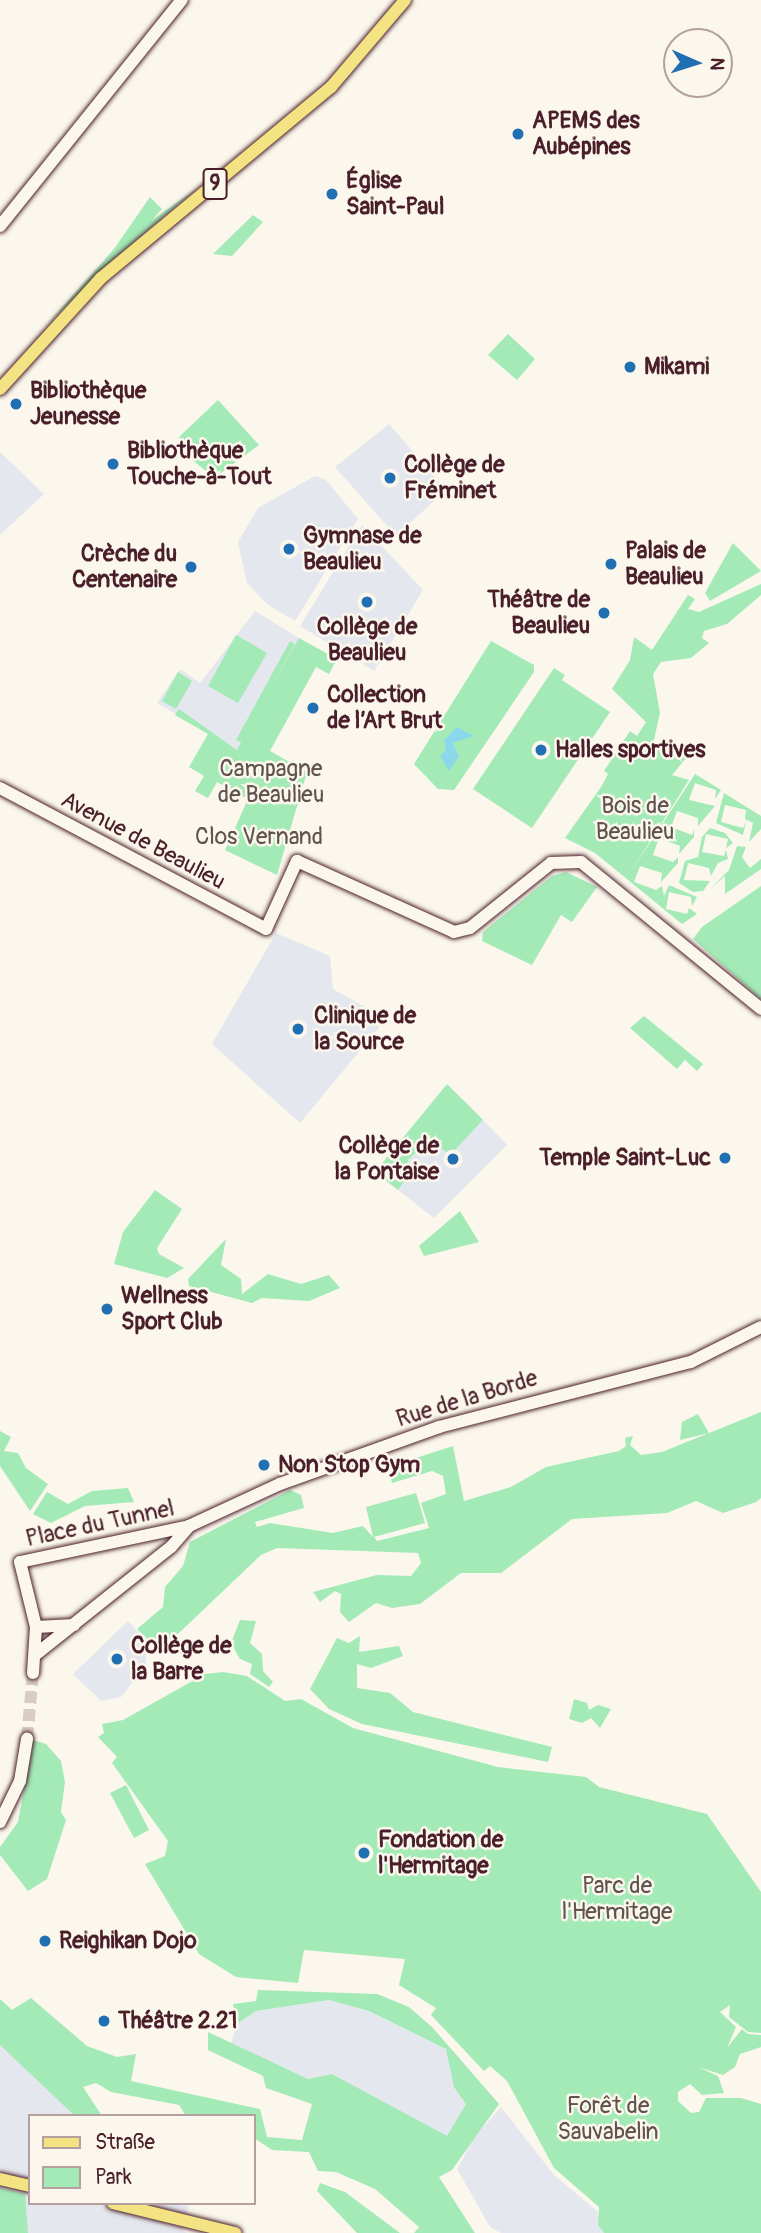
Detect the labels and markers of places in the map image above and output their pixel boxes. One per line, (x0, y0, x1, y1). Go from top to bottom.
place label: APEMS des Aubépines (532, 107, 640, 161)
marker: APEMS des Aubépines (510, 126, 526, 142)
place label: Église Saint-Paul (346, 167, 444, 221)
marker: Église Saint-Paul (324, 186, 340, 202)
place label: Mikami (644, 353, 709, 381)
marker: Mikami (622, 359, 638, 375)
place label: Bibliothèque Jeunesse (30, 377, 146, 431)
marker: Bibliothèque Jeunesse (8, 396, 24, 412)
place label: Bibliothèque Touche-à-Tout (127, 437, 271, 491)
place label: Collège de Fréminet (404, 451, 504, 505)
marker: Bibliothèque Touche-à-Tout (105, 456, 121, 472)
marker: Collège de Fréminet (382, 470, 398, 486)
place label: Gymnase de Beaulieu (303, 522, 422, 576)
place label: Palais de Beaulieu (625, 537, 706, 591)
place label: Crèche du Centenaire (72, 540, 177, 594)
marker: Gymnase de Beaulieu (281, 541, 297, 557)
marker: Palais de Beaulieu (603, 556, 619, 572)
marker: Crèche du Centenaire (183, 559, 199, 575)
place label: Théâtre de Beaulieu (487, 586, 590, 640)
marker: Collège de Beaulieu (359, 594, 375, 610)
marker: Théâtre de Beaulieu (596, 605, 612, 621)
place label: Collège de Beaulieu (317, 613, 417, 667)
place label: Collection de l’Art Brut (327, 681, 442, 735)
marker: Collection de l’Art Brut (305, 700, 321, 716)
place label: Halles sportives (555, 736, 706, 764)
marker: Halles sportives (533, 742, 549, 758)
place label: Clinique de la Source (314, 1002, 416, 1056)
marker: Clinique de la Source (288, 1019, 308, 1039)
place label: Collège de la Pontaise (335, 1132, 439, 1186)
place label: Temple Saint-Luc (539, 1144, 711, 1172)
marker: Temple Saint-Luc (717, 1150, 733, 1166)
marker: Collège de la Pontaise (445, 1151, 461, 1167)
place label: Wellness Sport Club (121, 1282, 223, 1336)
marker: Wellness Sport Club (99, 1301, 115, 1317)
place label: Non Stop Gym (278, 1451, 420, 1479)
marker: Non Stop Gym (256, 1457, 272, 1473)
place label: Collège de la Barre (131, 1632, 231, 1686)
marker: Collège de la Barre (109, 1651, 125, 1667)
place label: Fondation de l'Hermitage (378, 1826, 503, 1880)
marker: Fondation de l'Hermitage (356, 1845, 372, 1861)
place label: Reighikan Dojo (59, 1927, 197, 1955)
marker: Reighikan Dojo (37, 1933, 53, 1949)
place label: Théâtre 2.21 (118, 2007, 238, 2035)
marker: Théâtre 2.21 (96, 2013, 112, 2029)

